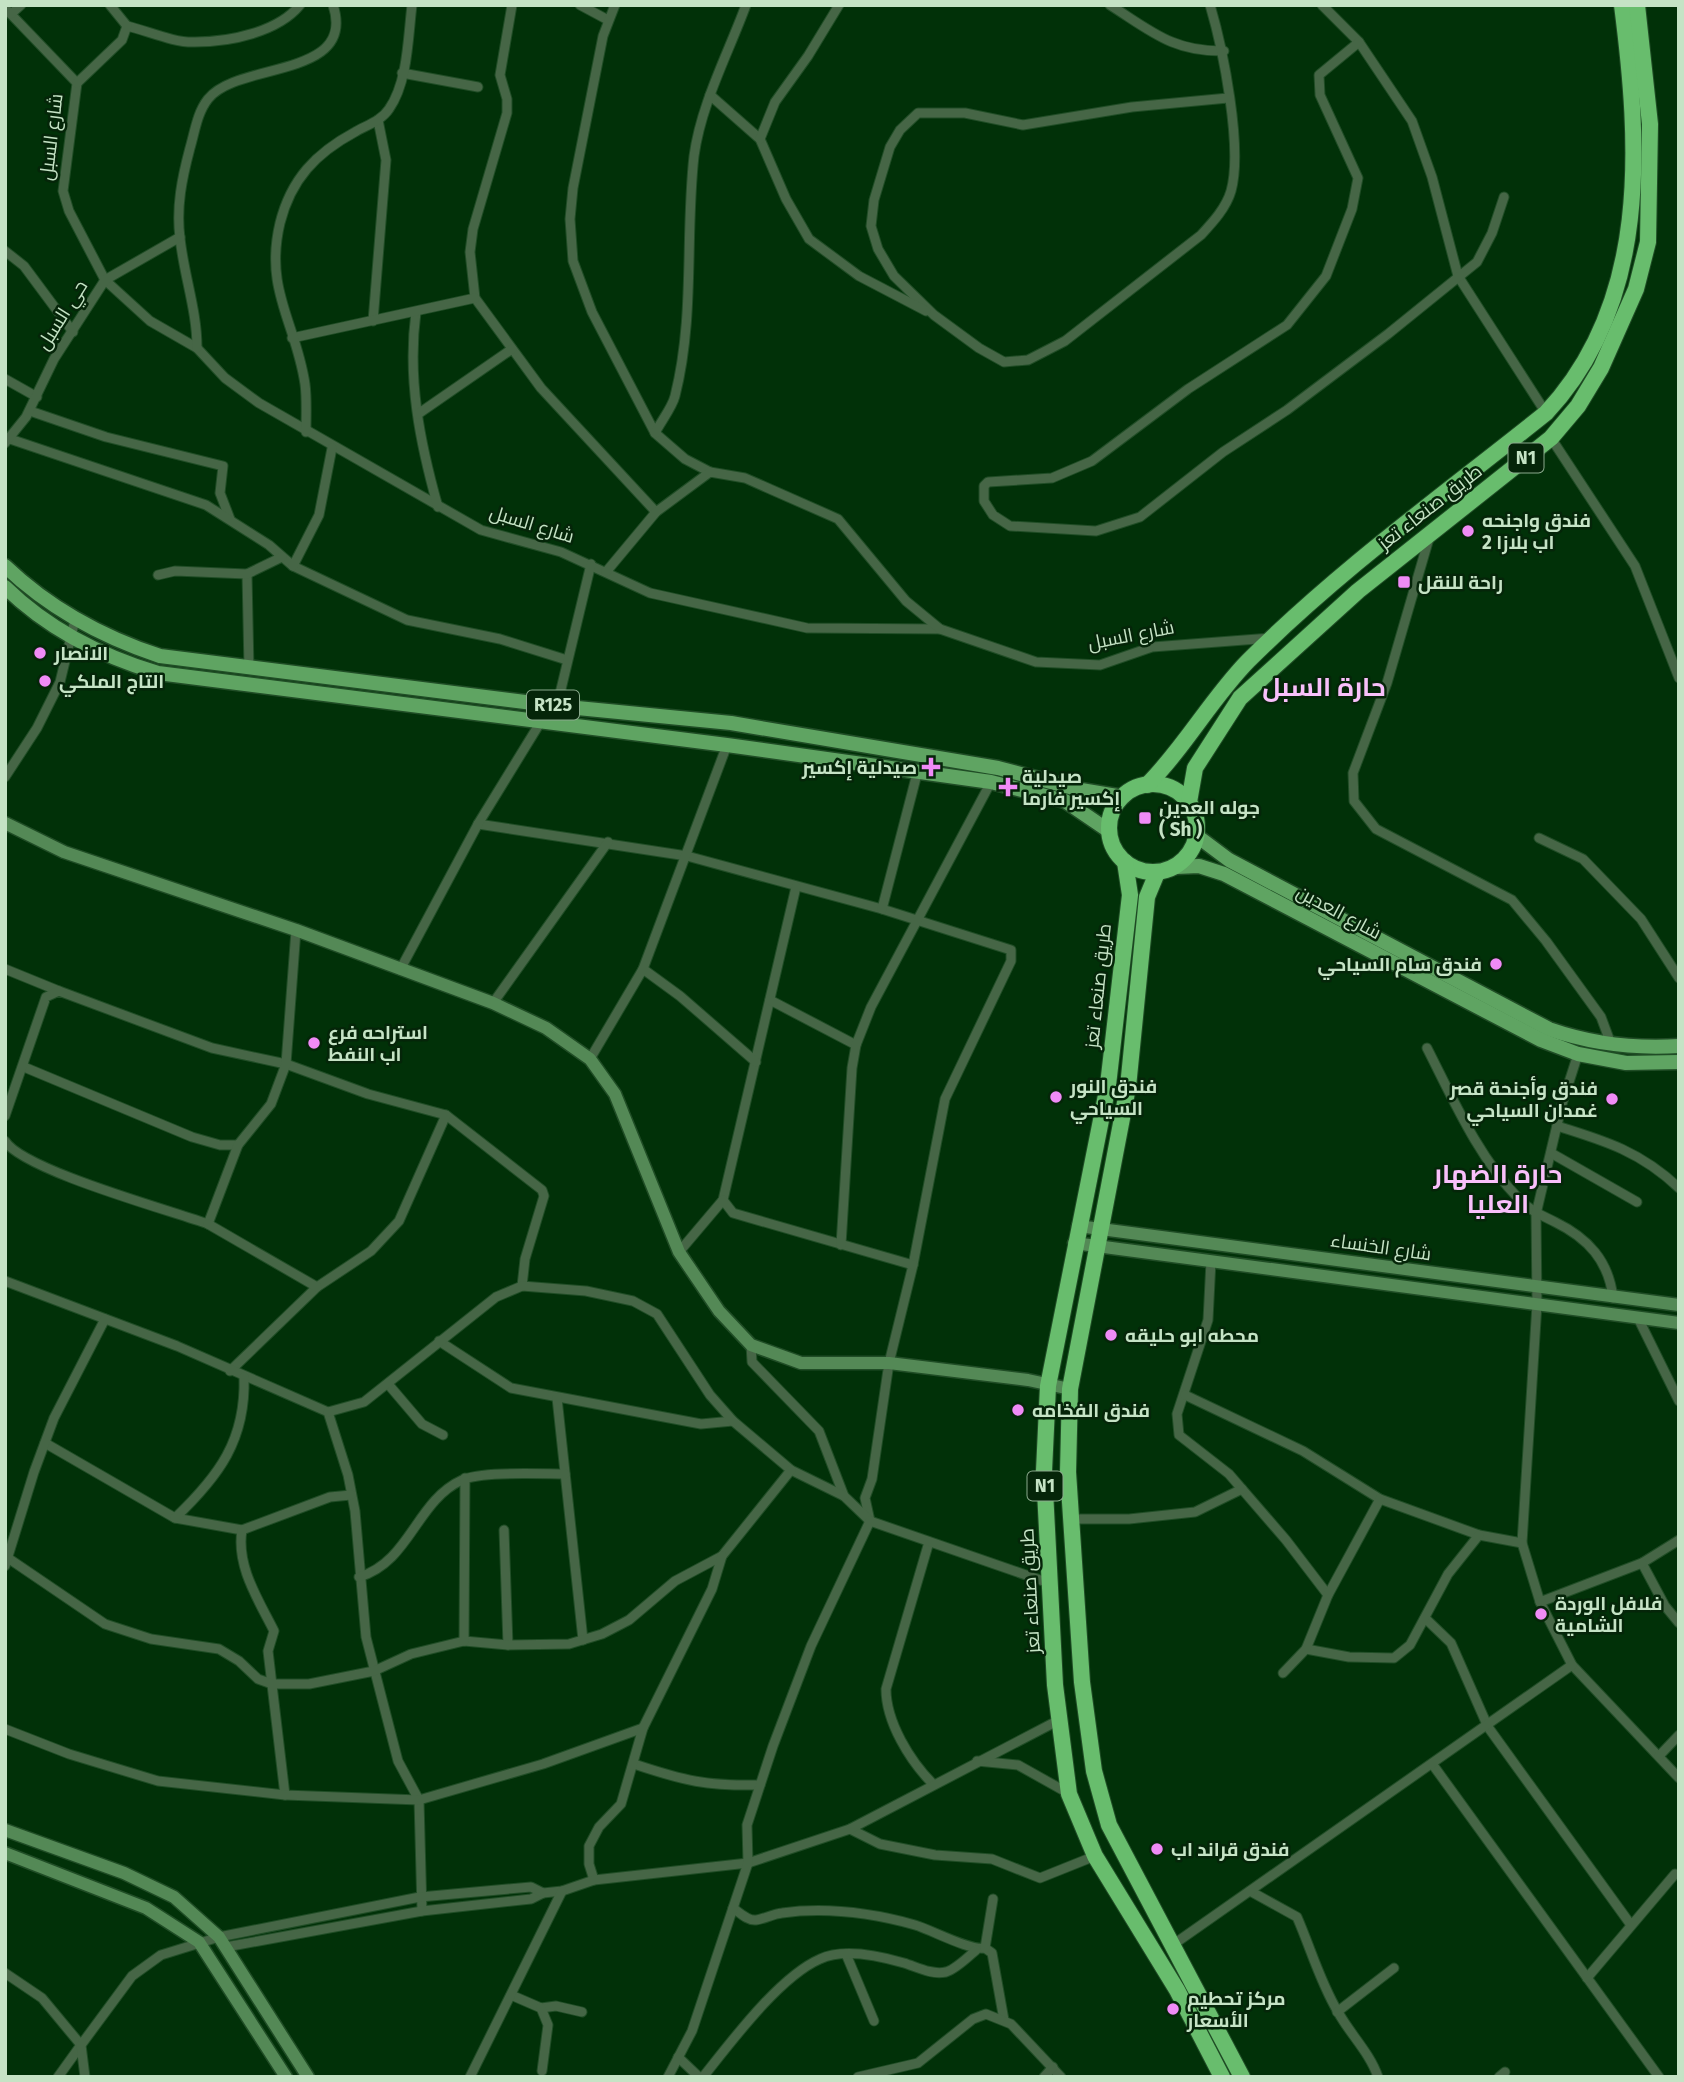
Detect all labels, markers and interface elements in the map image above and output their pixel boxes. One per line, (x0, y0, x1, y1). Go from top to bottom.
street label: شارع السبل (34, 92, 70, 182)
street label: حي السبل (32, 276, 95, 356)
road number: N1 (1508, 444, 1544, 472)
street label: طريق صنعاء تعز (1373, 459, 1487, 556)
street label: شارع السبل (486, 500, 577, 550)
place label: فندق واجنحه اب بلازا 2 (1482, 509, 1591, 555)
marker: فندق واجنحه اب بلازا 2 (1460, 523, 1476, 539)
place label: راحة للنقل (1418, 571, 1503, 594)
marker: راحة للنقل (1396, 574, 1412, 590)
street label: شارع السبل (1086, 615, 1176, 657)
place label: الانصار (53, 642, 108, 665)
marker: الانصار (32, 645, 48, 661)
place label: التاج الملكي (59, 670, 164, 697)
district label: حارة السبل (1262, 672, 1386, 703)
marker: التاج الملكي (37, 673, 53, 689)
road number: R125 (527, 690, 579, 720)
place label: صيدلية إكسير (801, 756, 917, 781)
marker: صيدلية إكسير (923, 759, 939, 775)
place label: صيدلية إكسير فارما (1022, 765, 1120, 812)
marker: صيدلية إكسير فارما (1000, 779, 1016, 795)
place label: جوله العدين ( Sh ) (1159, 796, 1260, 841)
marker: جوله العدين ( Sh ) (1137, 810, 1153, 826)
street label: شارع العدين (1292, 880, 1385, 946)
street label: طريق صنعاء تعز (1080, 922, 1117, 1051)
place label: فندق سام السياحي (1317, 953, 1482, 980)
marker: فندق سام السياحي (1488, 956, 1504, 972)
place label: استراحه فرع اب النفط (328, 1021, 428, 1066)
marker: استراحه فرع اب النفط (306, 1035, 322, 1051)
place label: فندق النور السياحي (1069, 1075, 1157, 1124)
place label: فندق وأجنحة قصر غمدان السياحي (1449, 1075, 1598, 1126)
marker: فندق النور السياحي (1048, 1089, 1064, 1105)
marker: فندق وأجنحة قصر غمدان السياحي (1604, 1091, 1620, 1107)
district label: حارة الضهار العليا (1433, 1159, 1562, 1220)
street label: شارع الخنساء (1329, 1229, 1433, 1267)
place label: محطه ابو حليقه (1125, 1324, 1259, 1347)
marker: محطه ابو حليقه (1103, 1327, 1119, 1343)
place label: فندق الفخامه (1032, 1399, 1150, 1422)
marker: فندق الفخامه (1010, 1402, 1026, 1418)
road number: N1 (1028, 1471, 1062, 1500)
street label: طريق صنعاء تعز (1015, 1528, 1046, 1655)
place label: فلافل الوردة الشامية (1555, 1592, 1662, 1637)
marker: فلافل الوردة الشامية (1533, 1606, 1549, 1622)
place label: فندق قراند اب (1171, 1838, 1289, 1861)
marker: فندق قراند اب (1149, 1841, 1165, 1857)
place label: مركز تحطيم الأسعار (1186, 1987, 1286, 2032)
marker: مركز تحطيم الأسعار (1165, 2001, 1181, 2017)

